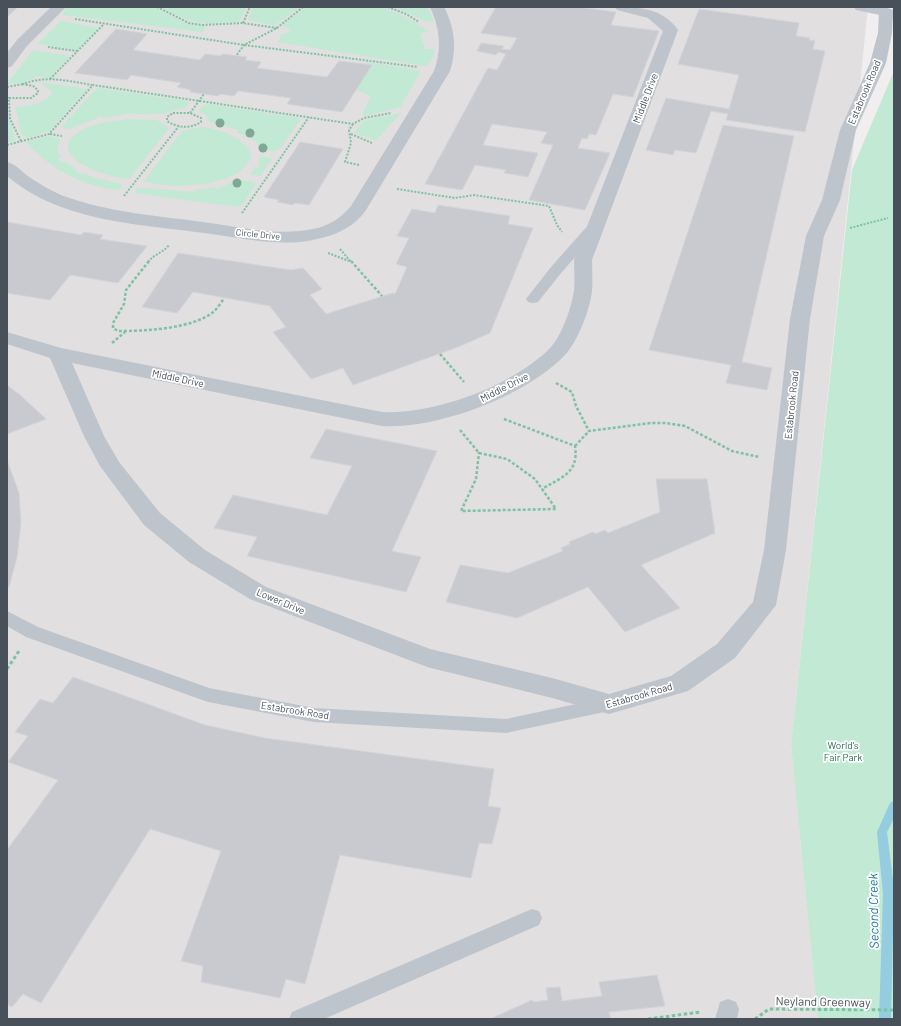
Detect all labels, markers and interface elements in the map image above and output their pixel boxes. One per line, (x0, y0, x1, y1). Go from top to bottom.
street label: Estabrook Road (845, 58, 883, 126)
street label: Middle Drive (630, 71, 660, 125)
street label: Circle Drive (235, 226, 281, 242)
street label: Middle Drive (151, 367, 205, 389)
street label: Middle Drive (478, 370, 530, 404)
street label: Estabrook Road (781, 370, 801, 440)
street label: Lower Drive (255, 585, 307, 617)
street label: Estabrook Road (604, 680, 674, 710)
street label: Estabrook Road (260, 699, 330, 721)
park label: World's Fair Park (824, 739, 862, 763)
water label: Second Creek (864, 872, 882, 949)
street label: Neyland Greenway (775, 993, 871, 1009)

